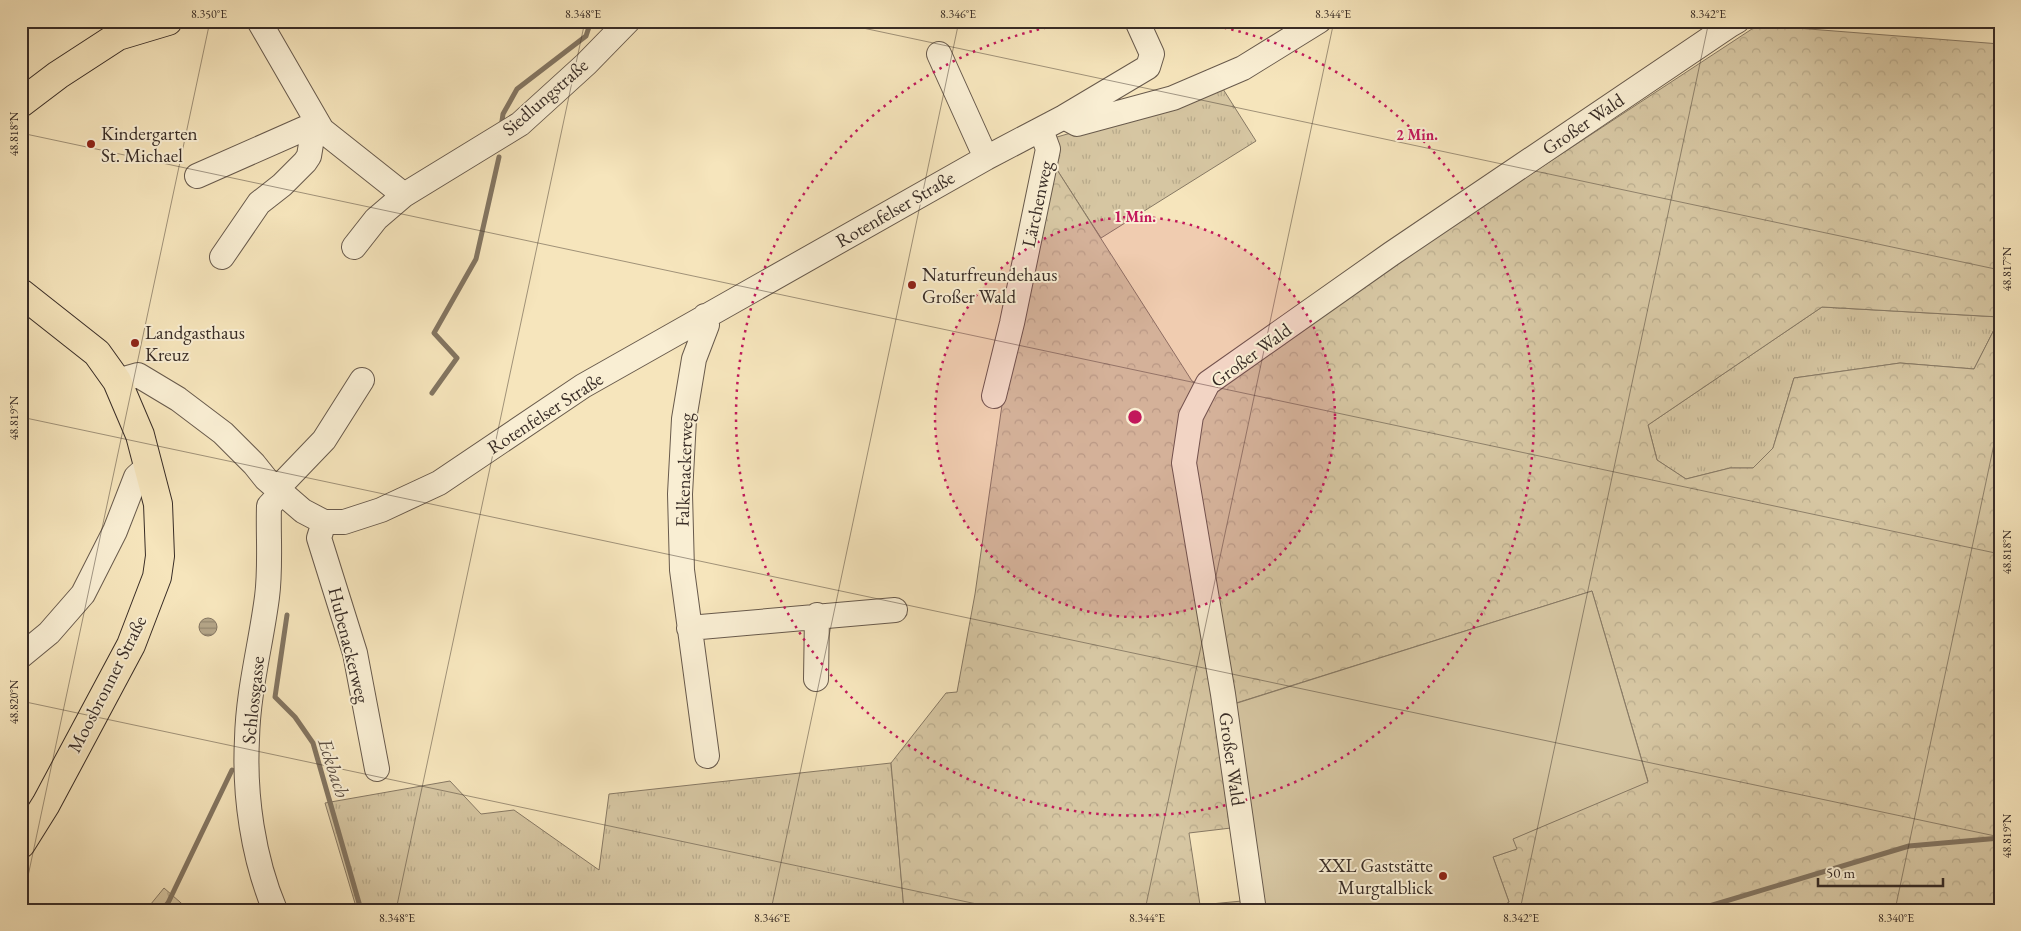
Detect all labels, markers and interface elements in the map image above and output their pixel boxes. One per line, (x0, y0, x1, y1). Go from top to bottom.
text: 8.350°E (191, 6, 227, 22)
text: 8.348°E (565, 6, 601, 22)
text: 8.346°E (940, 6, 976, 22)
text: 8.344°E (1315, 6, 1351, 22)
text: 8.342°E (1690, 6, 1726, 22)
street label: Siedlungstraße (497, 53, 593, 141)
street label: Großer Wald (1537, 87, 1629, 161)
text: 48.818°N (6, 111, 22, 156)
place label: Kindergarten St. Michael (101, 121, 198, 168)
text: 2 Min. (1396, 125, 1438, 144)
marker: Kindergarten St. Michael (85, 138, 97, 150)
street label: Lärchenweg (1016, 158, 1058, 250)
street label: Rotenfelser Straße (831, 165, 959, 253)
text: 1 Min. (1114, 207, 1156, 226)
text: 48.817°N (1999, 246, 2015, 291)
place label: Naturfreundehaus Großer Wald (922, 262, 1057, 309)
marker: Naturfreundehaus Großer Wald (906, 279, 918, 291)
street label: Großer Wald (1206, 317, 1297, 393)
place label: Landgasthaus Kreuz (145, 320, 245, 367)
marker: Landgasthaus Kreuz (129, 337, 141, 349)
street label: Rotenfelser Straße (482, 366, 608, 460)
text: 48.819°N (6, 395, 22, 440)
centre of rings (1126, 408, 1144, 426)
street label: Falkenackerweg (670, 412, 699, 527)
text: 48.818°N (1999, 529, 2015, 574)
street label: Hubenackerweg (322, 584, 376, 706)
street label: Moosbronner Straße (62, 611, 152, 757)
street label: Schlossgasse (236, 655, 270, 745)
text: 48.820°N (6, 679, 22, 724)
street label: Großer Wald (1213, 711, 1251, 808)
water label: Eckbach (312, 734, 356, 801)
text: 48.819°N (1999, 813, 2015, 858)
place label: XXL Gaststätte Murgtalblick (1318, 853, 1434, 900)
scale bar (1818, 856, 1944, 888)
text: 50 m (1826, 863, 1855, 882)
marker: XXL Gaststätte Murgtalblick (1437, 870, 1449, 882)
text: 8.348°E (379, 910, 415, 926)
text: 8.346°E (754, 910, 790, 926)
text: 8.344°E (1129, 910, 1165, 926)
text: 8.342°E (1503, 910, 1539, 926)
text: 8.340°E (1878, 910, 1914, 926)

